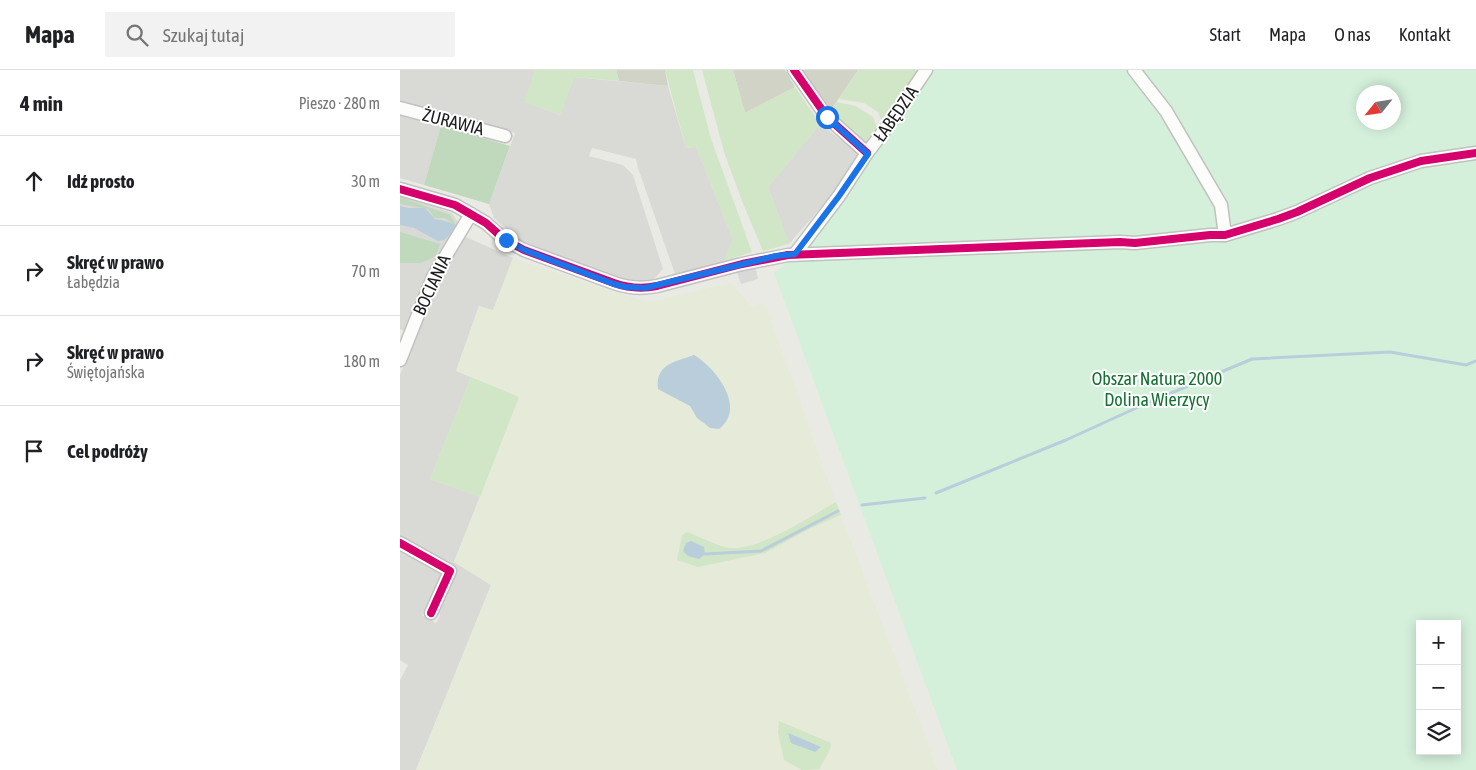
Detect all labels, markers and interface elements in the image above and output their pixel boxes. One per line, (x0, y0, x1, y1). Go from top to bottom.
search box (105, 12, 455, 57)
text: Mapa (25, 21, 75, 48)
icon: search (123, 21, 151, 49)
text: Szukaj tutaj (163, 24, 244, 46)
text: Start (1209, 24, 1241, 45)
text: Mapa (1269, 24, 1306, 45)
text: O nas (1334, 24, 1371, 45)
text: Kontakt (1399, 24, 1451, 45)
street label: ŁABĘDZIA (869, 82, 922, 146)
north arrow (1356, 85, 1401, 130)
text: 4 min (20, 91, 63, 115)
text: Pieszo · 280 m (299, 94, 380, 112)
street label: ŻURAWIA (420, 104, 486, 139)
route start (816, 106, 839, 129)
icon: ahead (20, 167, 48, 195)
text: Idź prosto (67, 170, 135, 192)
text: 30 m (351, 172, 380, 190)
route end (495, 229, 518, 252)
text: Skręć w prawo (67, 251, 164, 273)
street label: BOCIANIA (408, 251, 455, 318)
icon: right (20, 257, 48, 285)
text: 70 m (351, 262, 380, 280)
text: Łabędzia (67, 273, 120, 291)
text: Skręć w prawo (67, 341, 164, 363)
icon: right (20, 347, 48, 375)
text: 180 m (344, 352, 380, 370)
text: Świętojańska (67, 363, 145, 381)
park label: Obszar Natura 2000 Dolina Wierzycy (1092, 368, 1222, 410)
icon: arrive (20, 437, 48, 465)
text: Cel podróży (67, 440, 148, 462)
map controls (1416, 620, 1461, 755)
button: + (1416, 620, 1461, 665)
button: − (1416, 665, 1461, 710)
button: layers (1416, 710, 1461, 755)

